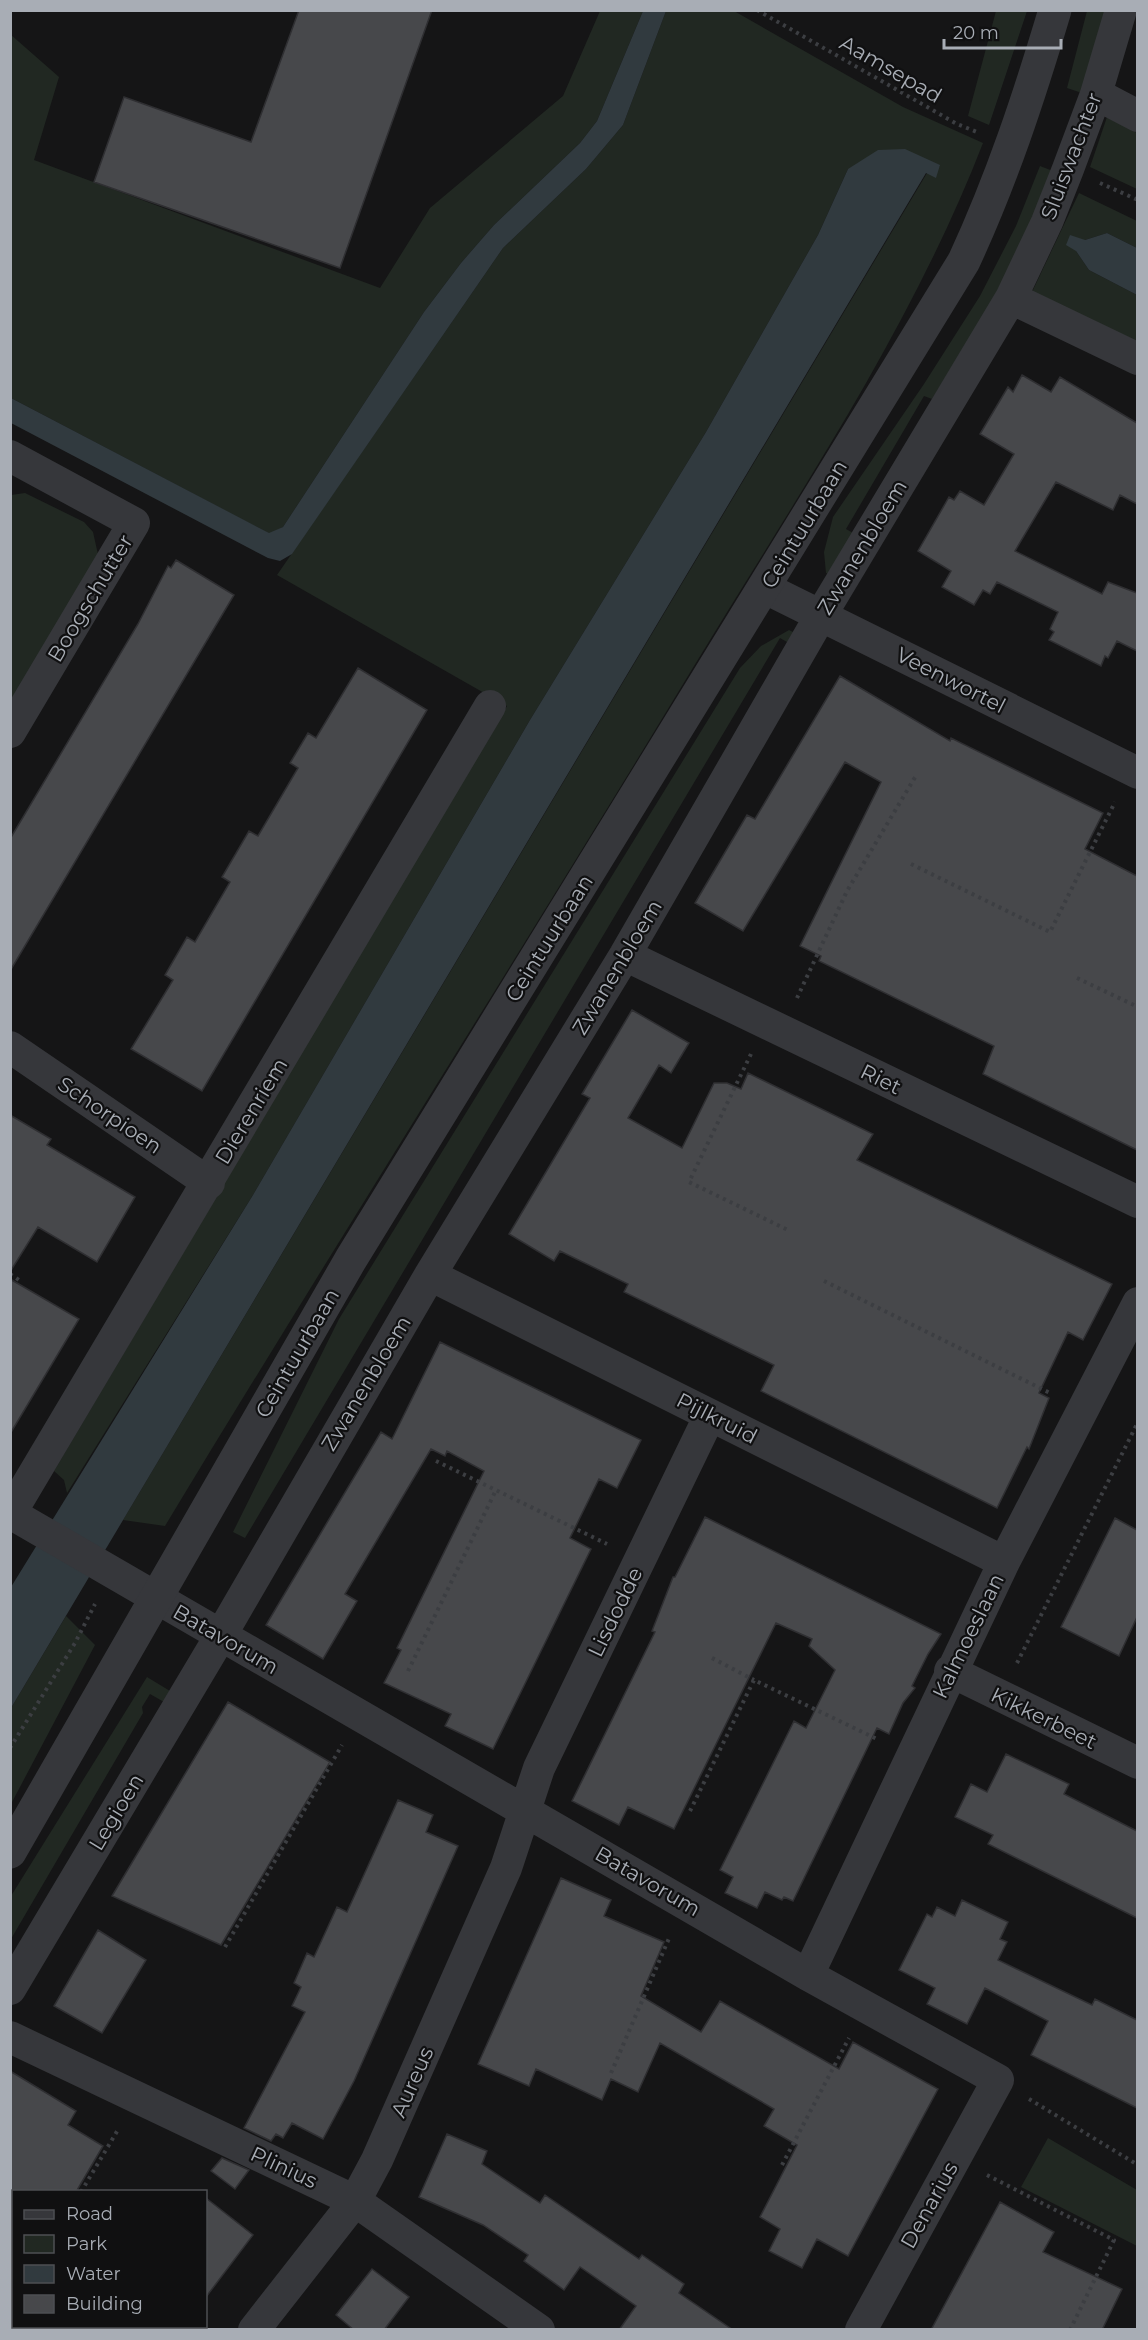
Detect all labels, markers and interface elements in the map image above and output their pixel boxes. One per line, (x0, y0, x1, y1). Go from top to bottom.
scale bar (944, 12, 1061, 50)
text: 20 m (953, 22, 999, 44)
street label: Aamsepad (836, 30, 946, 108)
street label: Sluiswachter (1035, 89, 1107, 223)
street label: Ceintuurbaan (756, 455, 852, 593)
street label: Zwanenbloem (812, 475, 912, 619)
street label: Boogschutter (42, 530, 138, 666)
street label: Veenwortel (892, 642, 1010, 718)
street label: Ceintuurbaan (500, 870, 598, 1006)
street label: Zwanenbloem (567, 895, 667, 1039)
street label: Dierenriem (209, 1053, 293, 1169)
street label: Riet (857, 1059, 905, 1099)
street label: Schorpioen (53, 1071, 167, 1159)
street label: Ceintuurbaan (250, 1284, 344, 1422)
street label: Zwanenbloem (316, 1311, 416, 1455)
street label: Pijlkruid (673, 1387, 761, 1449)
street label: Lisdodde (583, 1563, 647, 1661)
street label: Kalmoeslaan (927, 1570, 1009, 1702)
street label: Batavorum (169, 1599, 283, 1679)
street label: Kikkerbeet (987, 1682, 1101, 1754)
street label: Legioen (83, 1769, 149, 1855)
street label: Batavorum (591, 1841, 705, 1921)
street label: Aureus (385, 2043, 439, 2121)
street label: Plinius (247, 2141, 321, 2193)
street label: Denarius (895, 2157, 963, 2253)
legend (12, 2190, 207, 2328)
text: Road (66, 2203, 113, 2225)
text: Park (66, 2233, 107, 2255)
text: Water (66, 2263, 121, 2285)
text: Building (66, 2293, 143, 2315)

